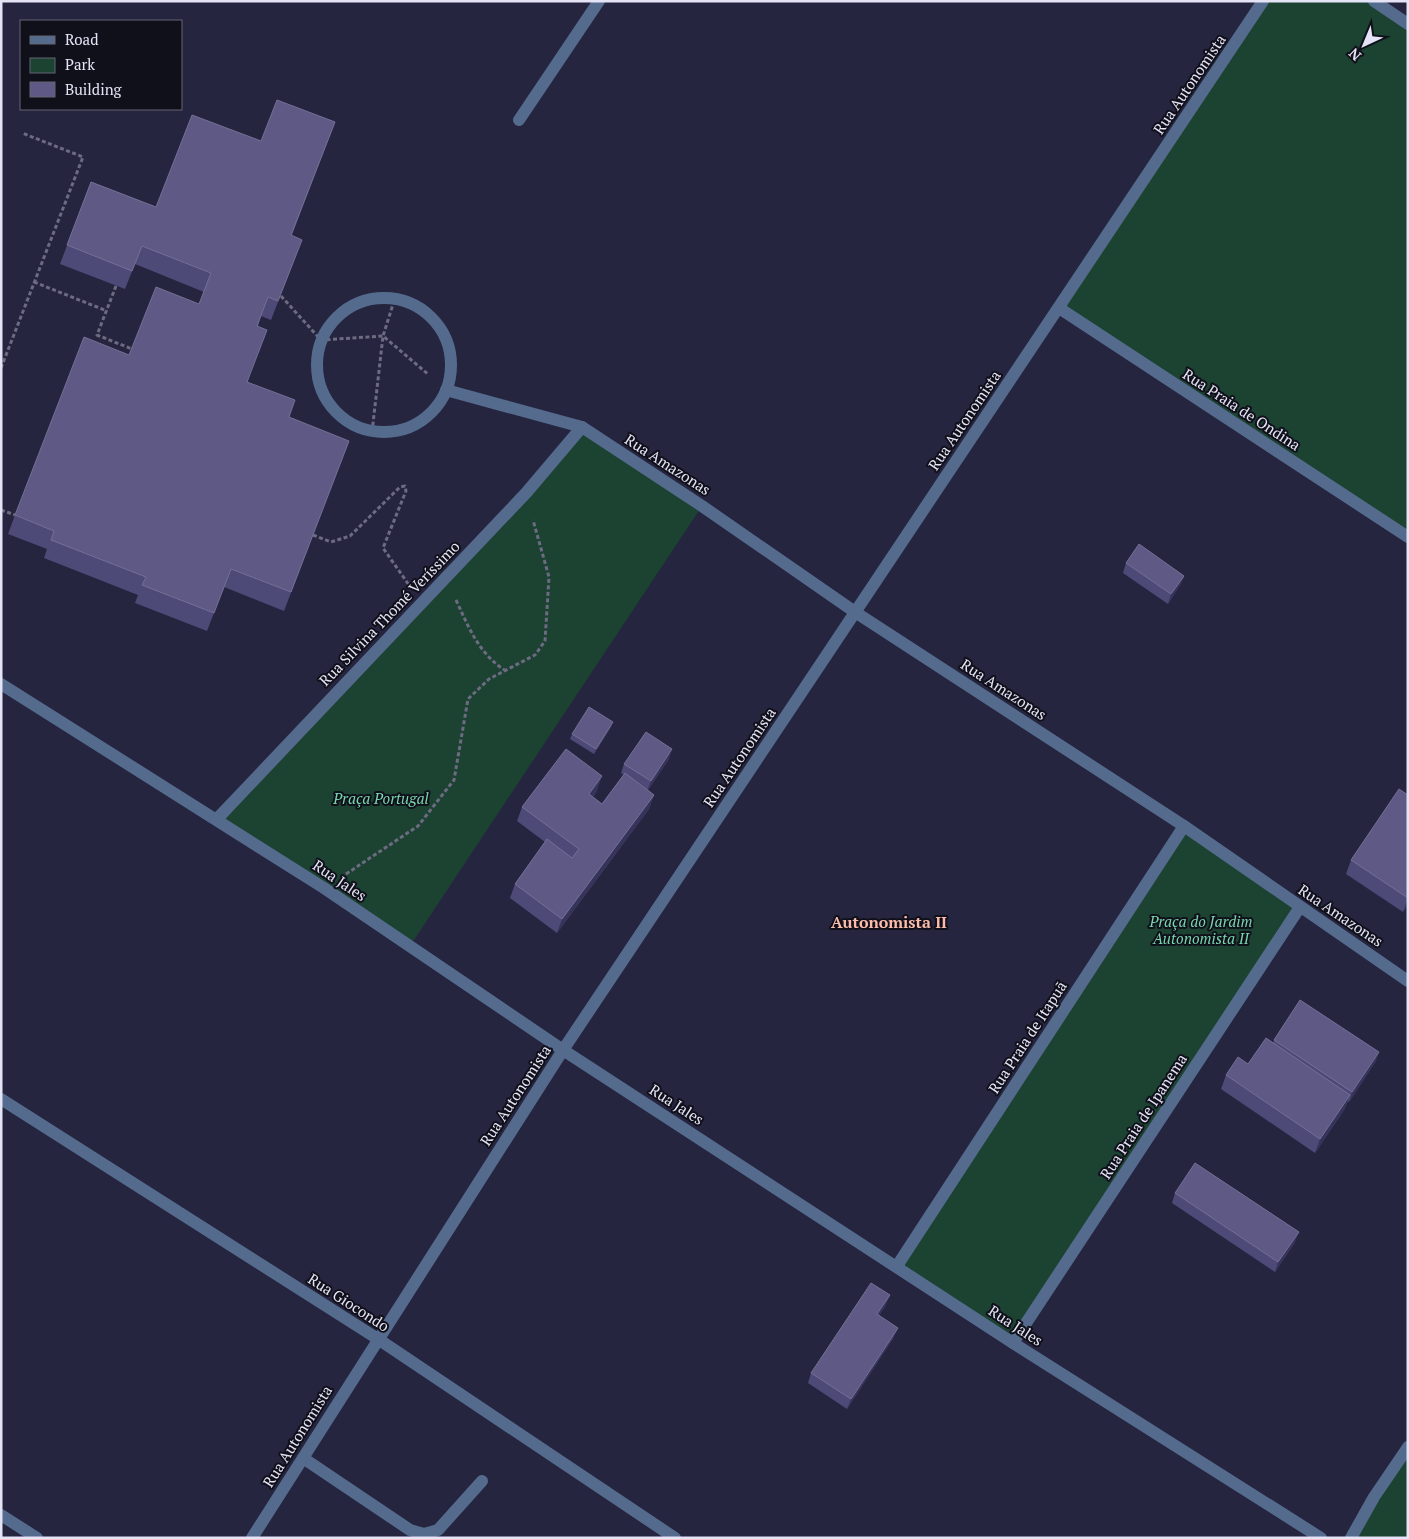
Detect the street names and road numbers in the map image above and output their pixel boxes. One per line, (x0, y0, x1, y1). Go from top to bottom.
street label: Rua Autonomista (1148, 30, 1230, 138)
street label: Rua Praia de Ondina (1179, 364, 1305, 455)
street label: Rua Autonomista (923, 366, 1005, 474)
street label: Rua Amazonas (621, 429, 715, 499)
street label: Rua Silvina Thomé Veríssimo (314, 536, 464, 690)
street label: Rua Amazonas (957, 654, 1051, 724)
street label: Rua Autonomista (698, 703, 780, 811)
street label: Rua Jales (309, 855, 371, 905)
street label: Rua Amazonas (1295, 879, 1387, 951)
street label: Rua Praia de Itapuã (983, 977, 1071, 1097)
street label: Rua Autonomista (475, 1041, 555, 1149)
street label: Rua Praia de Ipanema (1095, 1049, 1191, 1182)
street label: Rua Jales (646, 1079, 708, 1129)
street label: Rua Giocondo (305, 1268, 393, 1336)
street label: Rua Jales (985, 1300, 1047, 1350)
street label: Rua Autonomista (258, 1381, 336, 1491)

